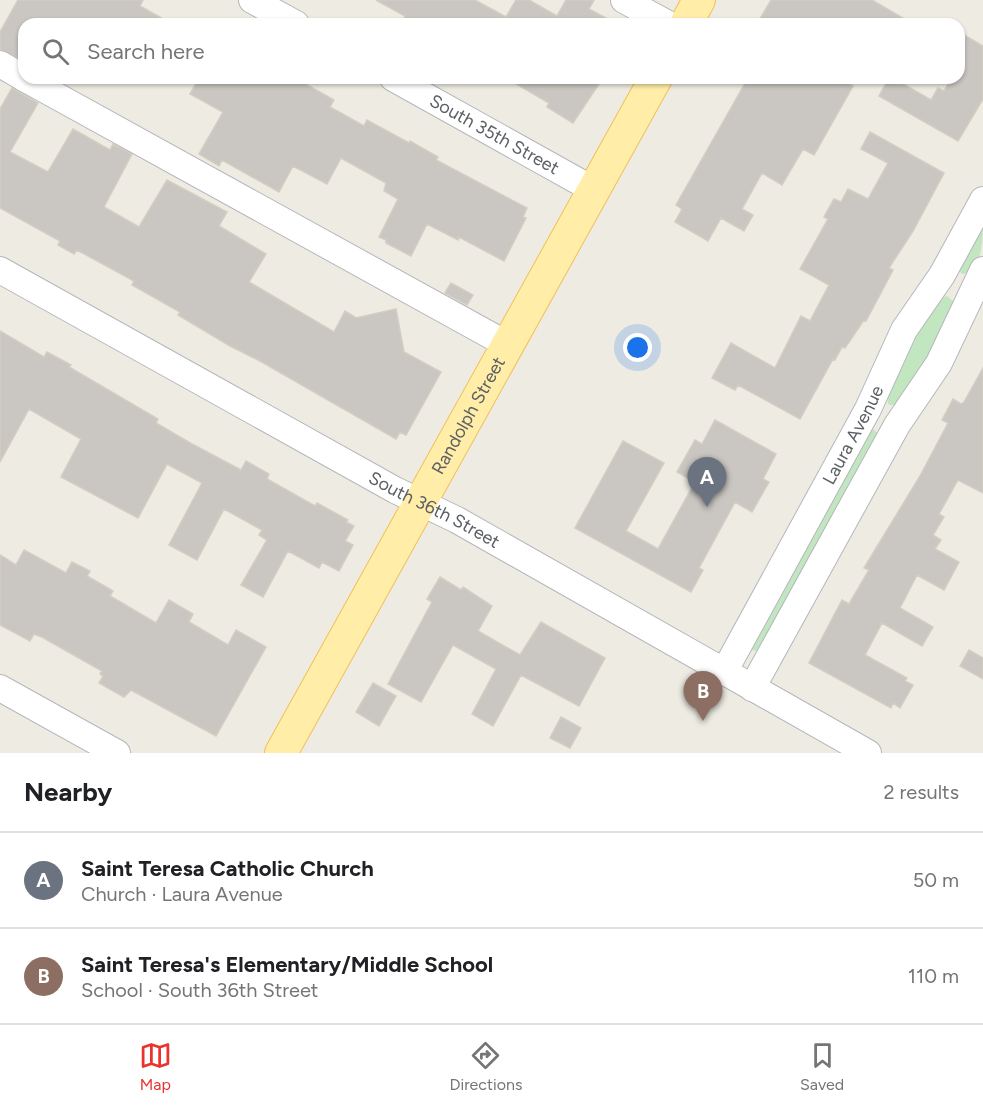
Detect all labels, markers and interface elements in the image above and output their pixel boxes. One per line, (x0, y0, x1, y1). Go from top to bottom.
search box (18, 18, 965, 84)
icon: search (39, 35, 72, 68)
text: Search here (87, 38, 205, 65)
street label: South 35th Street (426, 90, 563, 179)
your location (623, 333, 652, 362)
street label: Randolph Street (427, 353, 510, 478)
street label: Laura Avenue (818, 382, 888, 488)
pin: A (688, 458, 726, 507)
street label: South 36th Street (365, 467, 504, 553)
pin: B (684, 672, 722, 721)
text: Nearby (24, 776, 112, 808)
text: 2 results (883, 780, 959, 804)
text: Saint Teresa Catholic Church (81, 855, 374, 882)
text: A (36, 868, 51, 892)
text: 50 m (913, 868, 959, 892)
text: Church · Laura Avenue (81, 882, 283, 906)
text: Saint Teresa's Elementary/Middle School (81, 951, 493, 978)
text: B (37, 964, 50, 988)
text: 110 m (908, 964, 959, 988)
text: School · South 36th Street (81, 978, 318, 1002)
tab: Map (139, 1039, 172, 1094)
tab: Directions (449, 1039, 522, 1094)
tab: Saved (800, 1039, 844, 1094)

